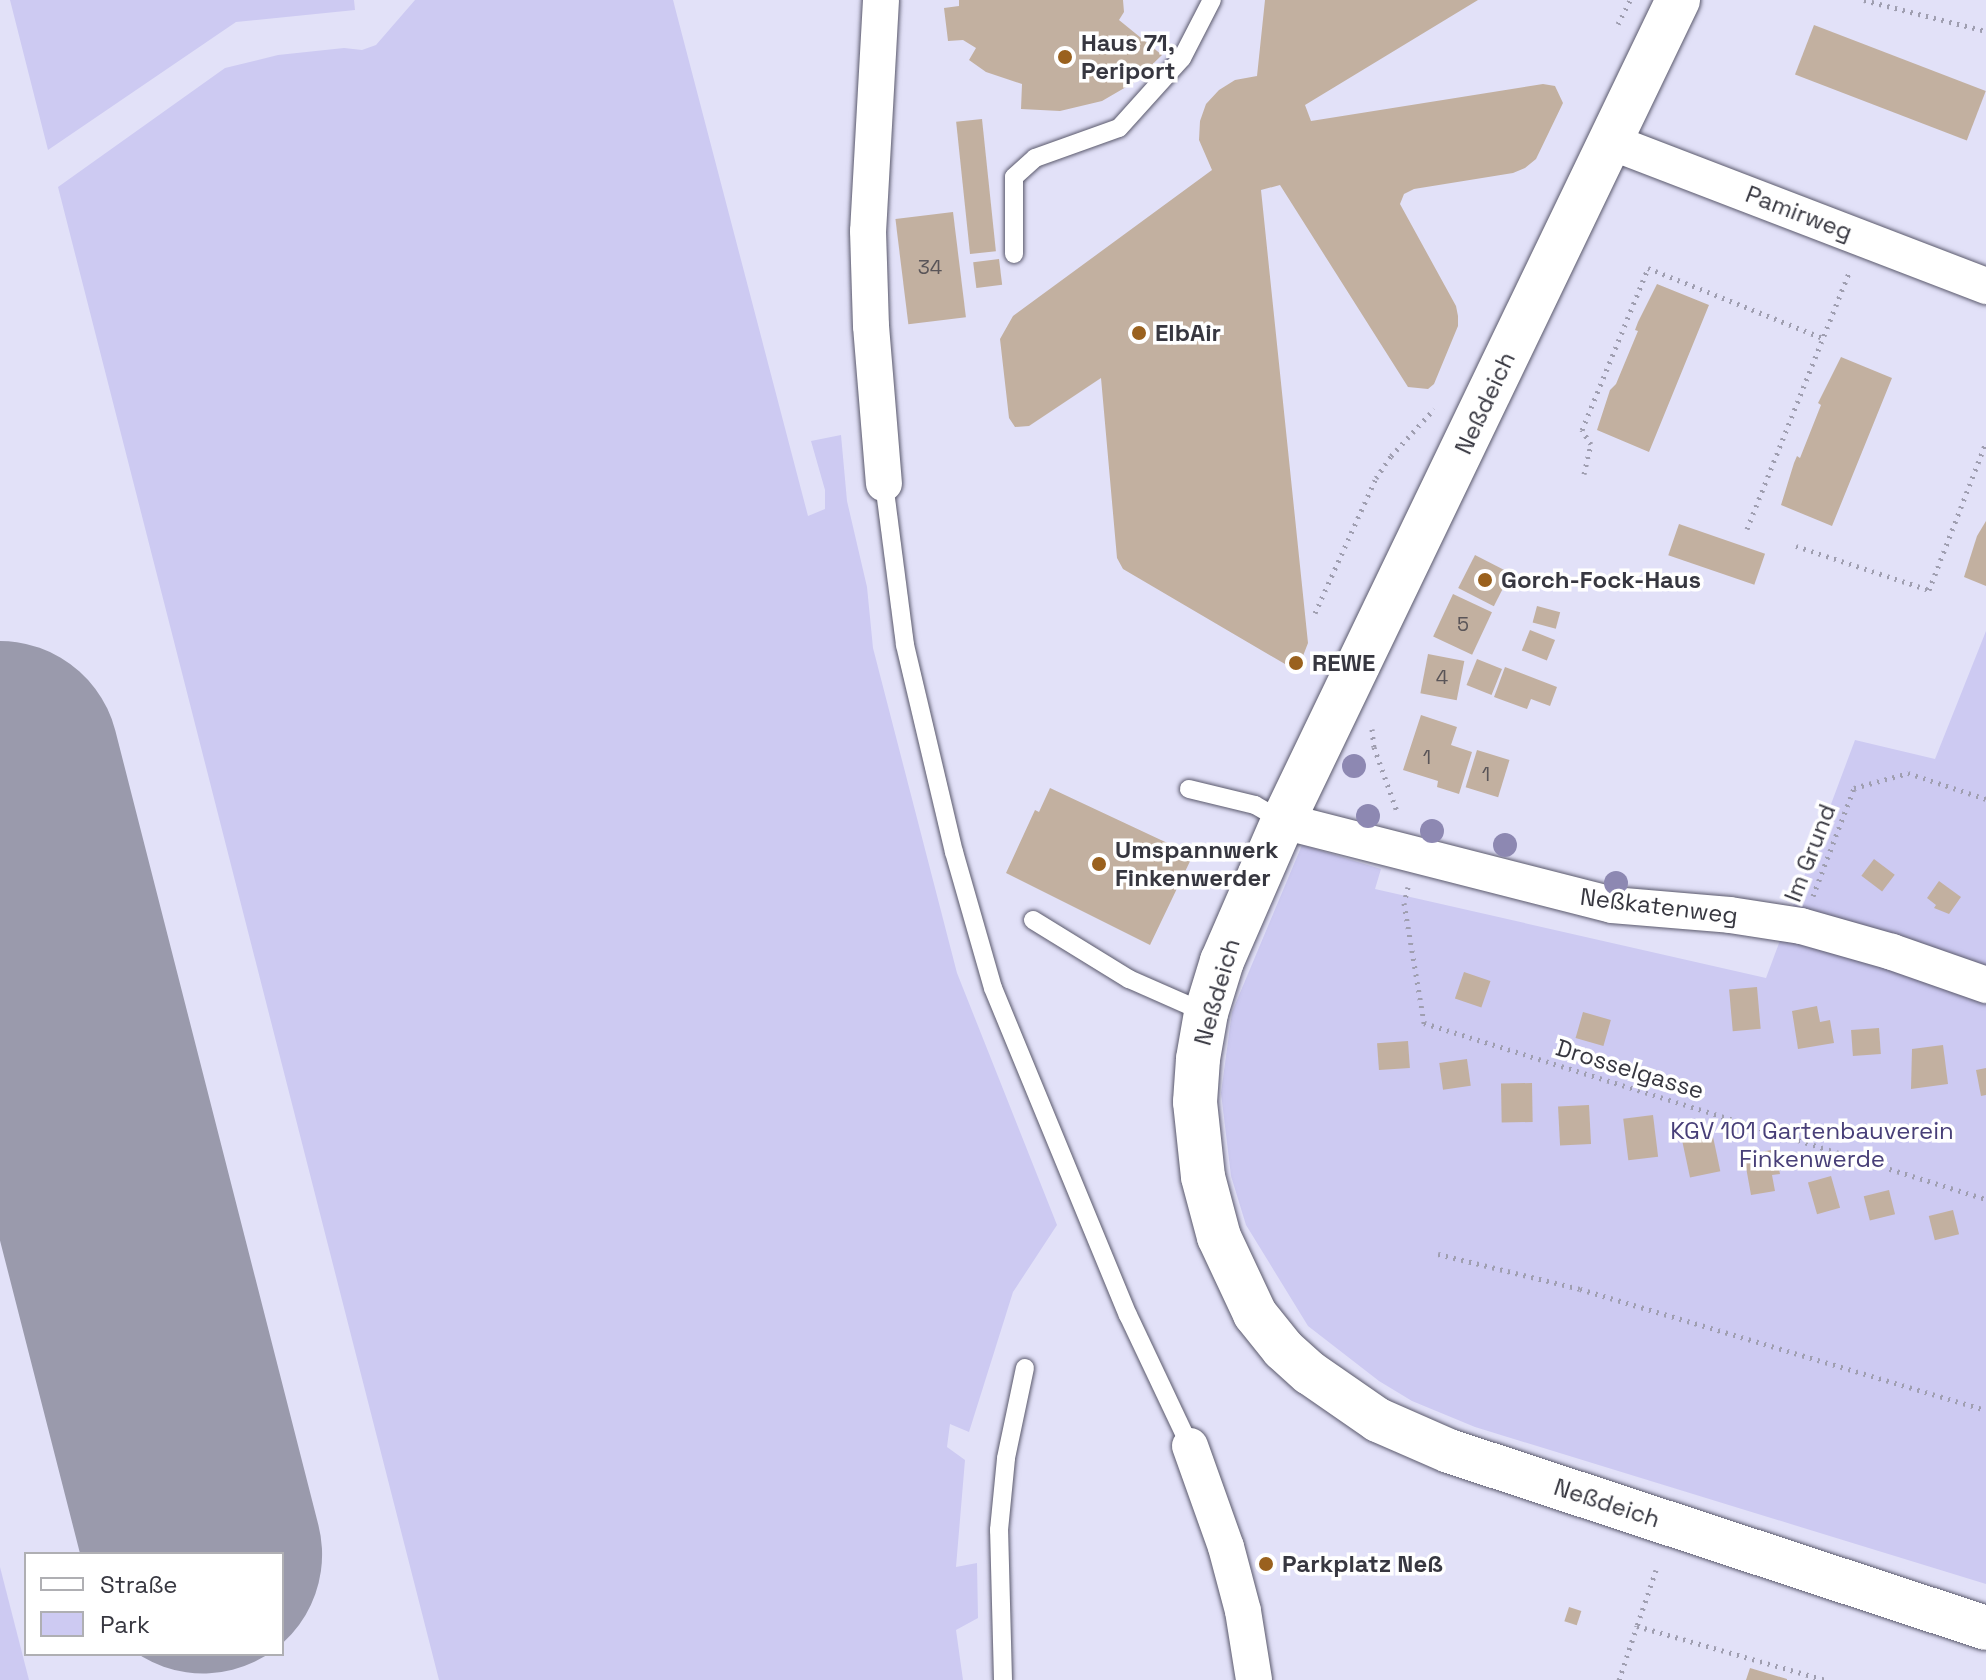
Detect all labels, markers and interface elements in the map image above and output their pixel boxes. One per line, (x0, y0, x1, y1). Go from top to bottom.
place label: Haus 71, Periport (1081, 29, 1175, 85)
marker: Haus 71, Periport (1056, 48, 1074, 66)
street label: Pamirweg (1742, 179, 1856, 247)
house number: 34 (918, 255, 942, 279)
place label: ElbAir (1155, 319, 1221, 347)
marker: ElbAir (1130, 324, 1148, 342)
street label: Neßdeich (1449, 347, 1521, 459)
place label: Gorch-Fock-Haus (1501, 566, 1701, 594)
marker: Gorch-Fock-Haus (1476, 571, 1494, 589)
house number: 5 (1457, 612, 1469, 636)
place label: REWE (1312, 649, 1375, 677)
marker: REWE (1287, 654, 1305, 672)
house number: 4 (1436, 665, 1448, 689)
house number: 1 (1423, 745, 1431, 769)
house number: 1 (1482, 762, 1490, 786)
street label: Im Grund (1778, 800, 1842, 906)
place label: Umspannwerk Finkenwerder (1115, 836, 1279, 892)
marker: Umspannwerk Finkenwerder (1090, 855, 1108, 873)
street label: Neßkatenweg (1578, 882, 1740, 930)
street label: Neßdeich (1188, 935, 1246, 1049)
street label: Drosselgasse (1552, 1033, 1708, 1105)
park label: KGV 101 Gartenbauverein Finkenwerde (1670, 1117, 1954, 1173)
street label: Neßdeich (1550, 1472, 1664, 1534)
place label: Parkplatz Neß (1282, 1550, 1443, 1578)
legend (24, 1552, 284, 1656)
marker: Parkplatz Neß (1257, 1555, 1275, 1573)
text: Straße (100, 1569, 177, 1600)
text: Park (100, 1609, 150, 1640)

